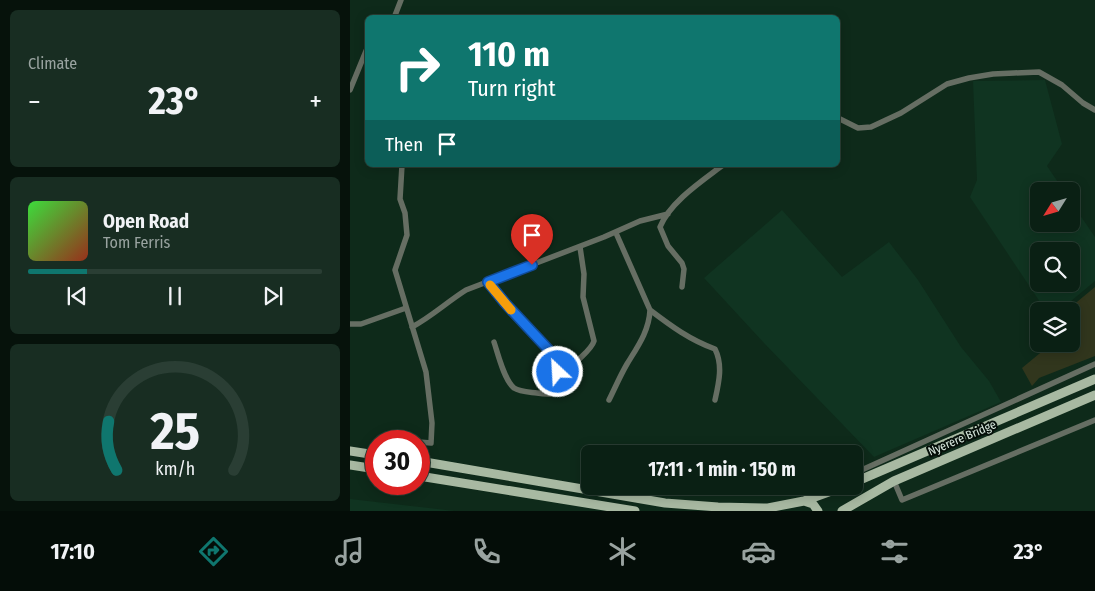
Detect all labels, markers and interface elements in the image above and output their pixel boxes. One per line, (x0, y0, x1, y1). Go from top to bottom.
text: 110 m (468, 33, 550, 75)
icon: right (385, 35, 450, 100)
text: Climate (28, 54, 77, 73)
text: Turn right (468, 75, 556, 102)
text: 23° (148, 78, 202, 124)
text: − (28, 85, 41, 118)
text: + (309, 85, 322, 118)
icon: arrive (433, 130, 461, 158)
text: Then (385, 133, 423, 156)
north arrow (1030, 182, 1080, 232)
map controls (1030, 182, 1080, 352)
text: Open Road (103, 210, 189, 233)
pin (511, 214, 553, 265)
icon: arrive (518, 221, 546, 249)
text: Tom Ferris (103, 233, 170, 252)
button: search (1030, 242, 1080, 292)
icon: previous (63, 282, 91, 310)
icon: pause (161, 282, 189, 310)
icon: next (259, 282, 287, 310)
button: layers (1030, 302, 1080, 352)
position arrow (531, 345, 583, 397)
text: 25 (149, 400, 200, 463)
street label: Nyerere Bridge (926, 417, 998, 459)
speed limit sign: 30 (365, 430, 430, 495)
text: km/h (155, 458, 195, 480)
text: 17:11 · 1 min · 150 m (648, 458, 796, 481)
icon: directions (196, 534, 231, 569)
icon: music (332, 534, 367, 569)
icon: phone (469, 534, 504, 569)
icon: climate (605, 534, 640, 569)
icon: car (741, 534, 776, 569)
icon: filters (877, 534, 912, 569)
text: 17:10 (51, 538, 95, 565)
text: 23° (1013, 538, 1044, 565)

